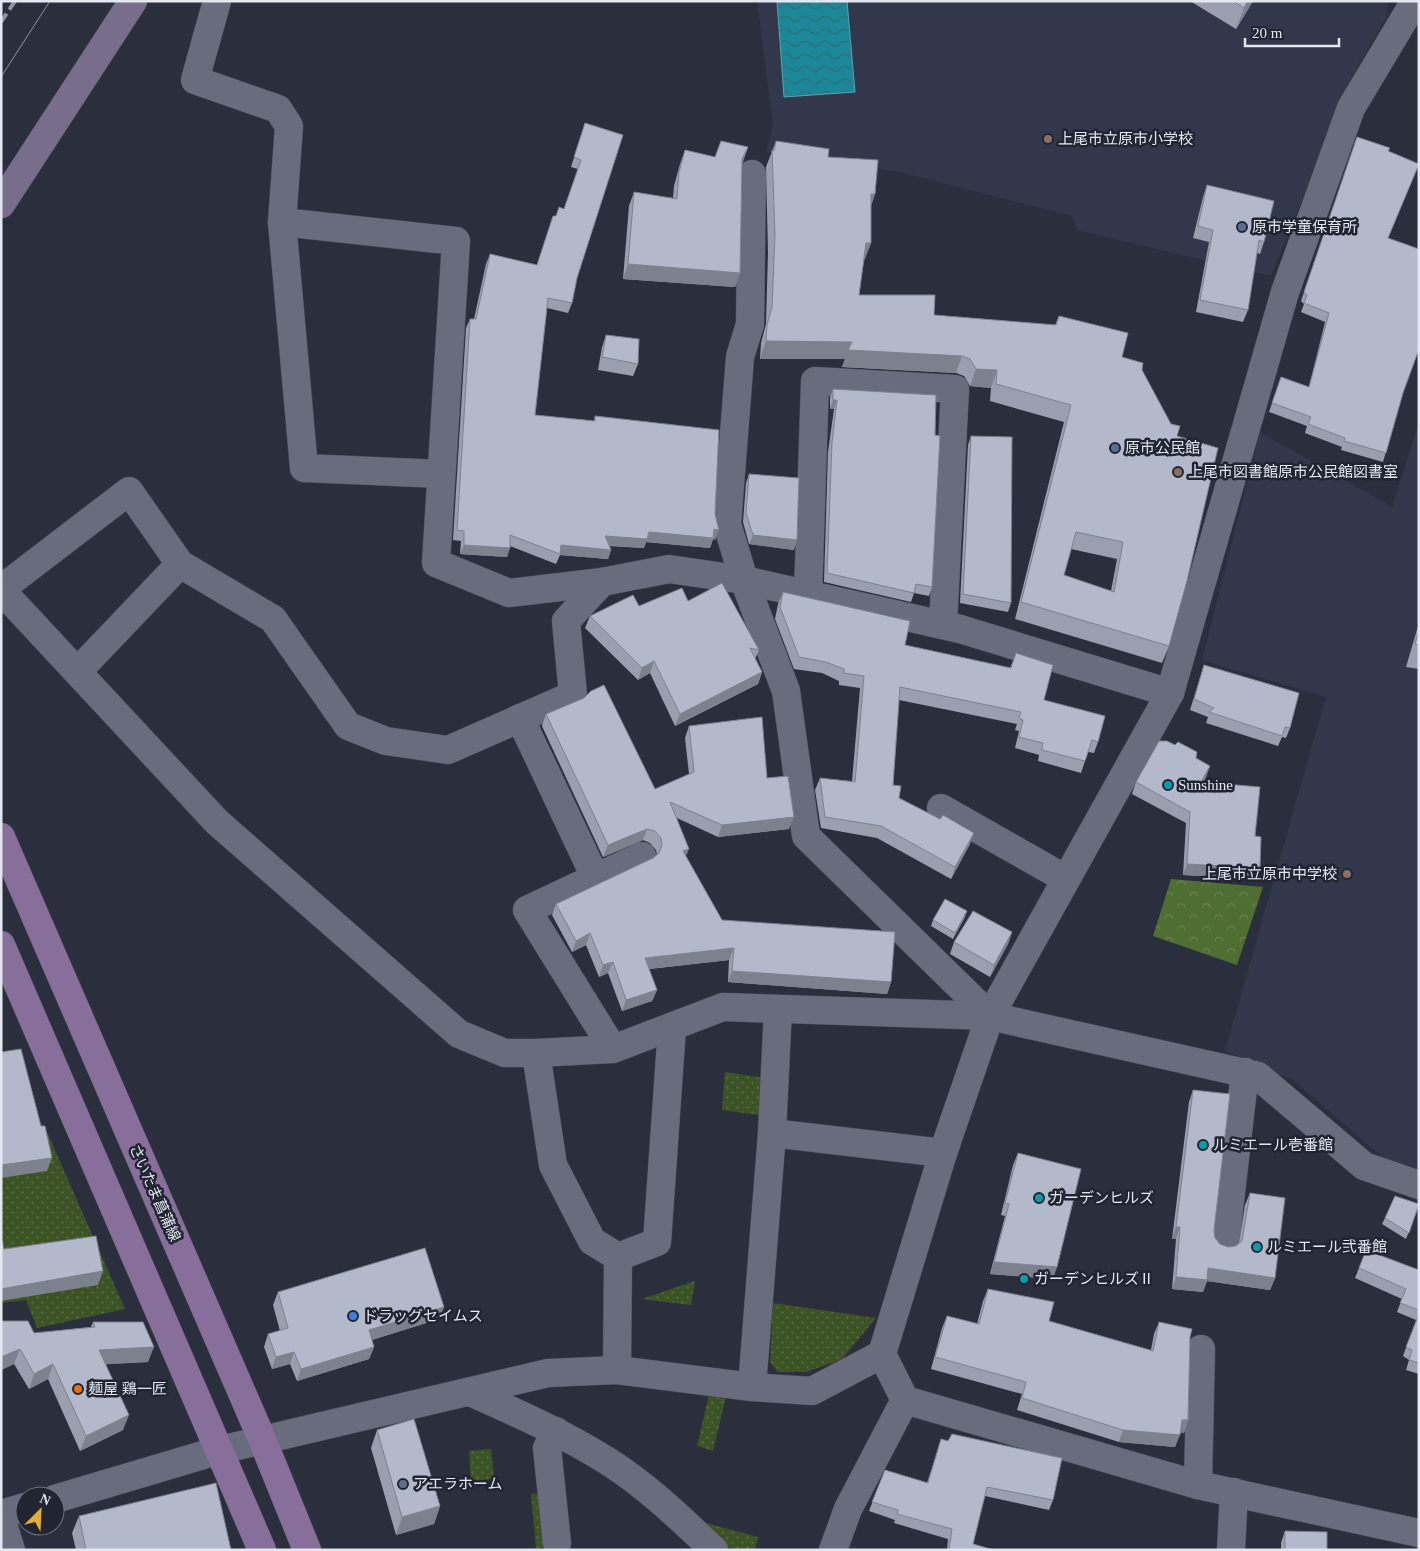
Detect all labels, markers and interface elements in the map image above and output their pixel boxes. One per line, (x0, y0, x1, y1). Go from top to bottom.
scale bar (1245, 15, 1339, 47)
text: 20 m (1252, 25, 1283, 41)
place label: 上尾市立原市小学校 (1058, 131, 1193, 147)
marker: 上尾市立原市小学校 (1042, 133, 1054, 145)
place label: 原市学童保育所 (1252, 219, 1357, 235)
marker: 原市学童保育所 (1236, 221, 1248, 233)
place label: 原市公民館 (1125, 440, 1200, 456)
marker: 原市公民館 (1109, 442, 1121, 454)
place label: 上尾市図書館原市公民館図書室 (1188, 464, 1398, 480)
marker: 上尾市図書館原市公民館図書室 (1172, 466, 1184, 478)
place label: Sunshine (1178, 777, 1233, 793)
marker: Sunshine (1162, 779, 1174, 791)
place label: 上尾市立原市中学校 (1202, 866, 1337, 882)
marker: 上尾市立原市中学校 (1341, 868, 1353, 880)
place label: ルミエール壱番館 (1213, 1137, 1333, 1153)
marker: ルミエール壱番館 (1197, 1139, 1209, 1151)
street label: さいたま菖蒲線 (126, 1142, 184, 1244)
place label: ガーデンヒルズ (1049, 1190, 1154, 1206)
marker: ガーデンヒルズ (1033, 1192, 1045, 1204)
place label: ルミエール弐番館 (1267, 1239, 1387, 1255)
marker: ルミエール弐番館 (1251, 1241, 1263, 1253)
place label: ガーデンヒルズⅡ (1034, 1271, 1154, 1287)
marker: ガーデンヒルズⅡ (1018, 1273, 1030, 1285)
place label: ドラッグセイムス (363, 1308, 483, 1324)
marker: ドラッグセイムス (347, 1310, 359, 1322)
place label: 麺屋 鶏一匠 (88, 1381, 167, 1397)
marker: 麺屋 鶏一匠 (72, 1383, 84, 1395)
place label: アエラホーム (413, 1476, 503, 1492)
marker: アエラホーム (397, 1478, 409, 1490)
north arrow (15, 1486, 65, 1536)
text: N (37, 1491, 53, 1508)

